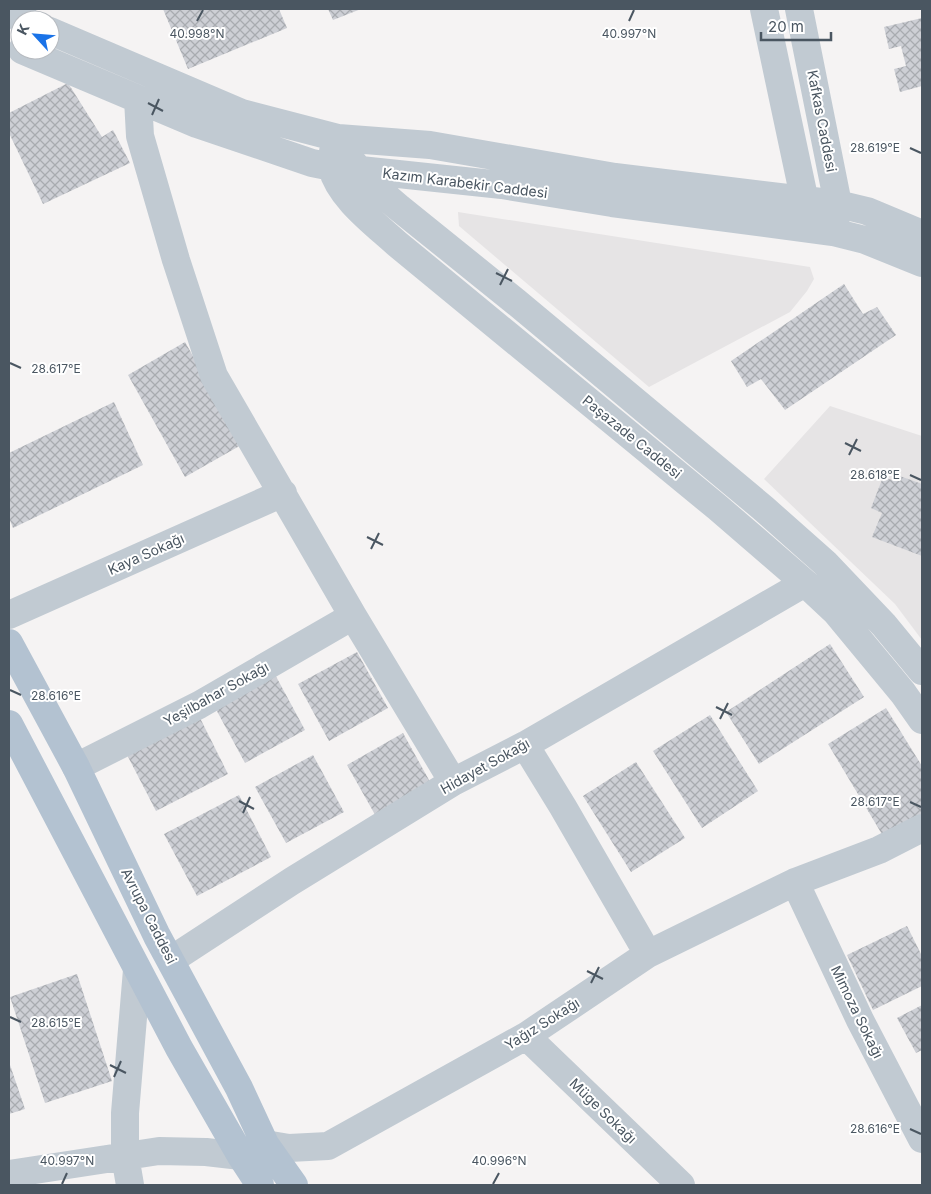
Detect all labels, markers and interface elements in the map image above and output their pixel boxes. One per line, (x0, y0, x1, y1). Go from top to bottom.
north arrow (10, 10, 60, 60)
scale bar (761, 10, 831, 42)
text: 20 m (768, 17, 804, 36)
text: K (13, 21, 33, 37)
text: 40.998°N (169, 26, 225, 41)
text: 40.997°N (602, 26, 656, 41)
street label: Kafkas Caddesi (804, 68, 841, 173)
text: 28.619°E (850, 140, 900, 155)
street label: Kazım Karabekir Caddesi (382, 164, 549, 201)
text: 28.617°E (31, 361, 81, 376)
street label: Paşazade Caddesi (579, 391, 685, 482)
text: 28.618°E (850, 467, 900, 482)
street label: Kaya Sokağı (105, 529, 187, 578)
street label: Yeşilbahar Sokağı (160, 658, 271, 729)
text: 28.616°E (31, 688, 81, 703)
street label: Hidayet Sokağı (437, 734, 532, 797)
text: 28.617°E (850, 794, 900, 809)
street label: Avrupa Caddesi (118, 865, 181, 966)
street label: Mimoza Sokağı (828, 963, 887, 1061)
street label: Yağız Sokağı (501, 994, 582, 1053)
text: 28.615°E (31, 1015, 81, 1030)
street label: Müge Sokağı (566, 1074, 640, 1147)
text: 28.616°E (850, 1121, 900, 1136)
text: 40.997°N (40, 1153, 94, 1168)
text: 40.996°N (471, 1153, 527, 1168)

